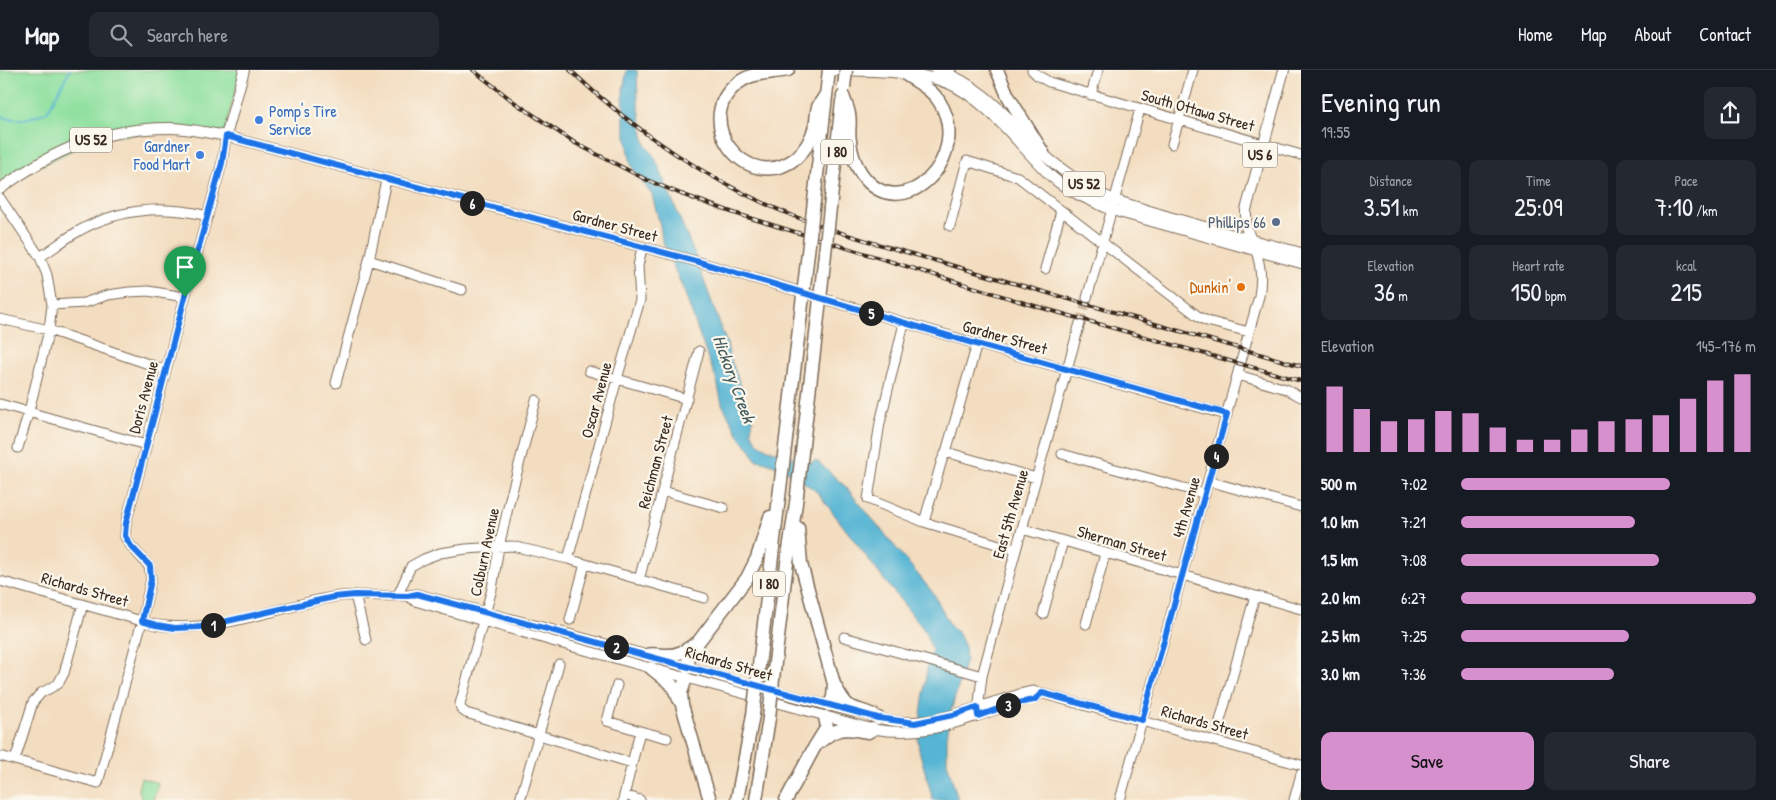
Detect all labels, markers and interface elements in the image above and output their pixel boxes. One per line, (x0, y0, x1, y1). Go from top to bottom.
search box (89, 12, 439, 57)
text: Map (25, 19, 59, 51)
icon: search (107, 21, 135, 49)
text: Search here (147, 22, 228, 48)
text: Home (1518, 22, 1553, 47)
text: Map (1581, 22, 1606, 47)
text: About (1634, 22, 1671, 47)
text: Contact (1699, 22, 1751, 47)
street label: South Ottawa Street (1139, 83, 1258, 137)
text: Evening run (1321, 83, 1441, 121)
button: share (1704, 87, 1756, 139)
place label: Pomp's Tire Service (269, 100, 338, 140)
marker: Pomp's Tire Service (253, 114, 265, 126)
text: 19:55 (1321, 121, 1350, 143)
road number: US 52 (70, 128, 112, 152)
place label: Gardner Food Mart (133, 135, 190, 175)
road number: I 80 (821, 140, 853, 164)
road number: US 6 (1242, 142, 1278, 168)
marker: Gardner Food Mart (194, 149, 206, 161)
text: Distance (1369, 171, 1412, 190)
text: Time (1526, 171, 1551, 190)
text: Pace (1675, 171, 1698, 190)
road number: US 52 (1063, 172, 1105, 196)
pin: 6 (460, 190, 484, 216)
text: 3.51 (1363, 190, 1400, 224)
text: 25:09 (1514, 190, 1563, 224)
text: 7:10 (1655, 190, 1693, 224)
text: 6 (470, 194, 475, 213)
text: km (1400, 201, 1418, 220)
text: /km (1693, 201, 1718, 220)
street label: Gardner Street (570, 203, 660, 247)
place label: Phillips 66 (1208, 211, 1266, 233)
marker: Phillips 66 (1270, 216, 1282, 228)
pin (164, 246, 206, 297)
icon: arrive (171, 253, 199, 281)
text: Elevation (1368, 256, 1414, 275)
text: Heart rate (1512, 256, 1565, 275)
text: kcal (1676, 256, 1696, 275)
text: 36 (1374, 275, 1395, 309)
text: 150 (1511, 275, 1542, 309)
text: 215 (1670, 275, 1702, 309)
place label: Dunkin' (1190, 276, 1231, 298)
marker: Dunkin' (1235, 281, 1247, 293)
text: m (1395, 286, 1408, 305)
text: bpm (1542, 286, 1566, 305)
pin: 5 (858, 300, 884, 326)
text: 5 (869, 304, 874, 323)
street label: Gardner Street (960, 314, 1050, 360)
water label: Hickory Creek (707, 332, 762, 427)
text: Elevation (1321, 335, 1374, 357)
text: 145–176 m (1696, 335, 1756, 357)
street label: Doris Avenue (123, 358, 163, 436)
street label: Oscar Avenue (575, 359, 617, 440)
street label: Reichman Street (632, 413, 678, 511)
pin: 4 (1204, 444, 1228, 468)
text: 4 (1214, 447, 1219, 466)
street label: East 5th Avenue (987, 466, 1033, 561)
street label: 4th Avenue (1167, 473, 1205, 540)
text: 500 m (1321, 473, 1357, 495)
text: 7:02 (1401, 473, 1427, 495)
street label: Colburn Avenue (464, 505, 504, 598)
text: 1.0 km (1321, 511, 1359, 533)
text: 7:21 (1401, 511, 1426, 533)
street label: Sherman Street (1075, 520, 1170, 566)
text: 1.5 km (1321, 549, 1358, 571)
text: 7:08 (1401, 549, 1427, 571)
street label: Richards Street (39, 566, 132, 612)
road number: I 80 (753, 572, 785, 596)
text: 2.0 km (1321, 587, 1360, 609)
text: 6:27 (1401, 587, 1427, 609)
pin: 1 (200, 612, 226, 638)
text: 1 (211, 616, 216, 635)
text: 2.5 km (1321, 625, 1360, 647)
text: 7:25 (1401, 625, 1427, 647)
pin: 2 (604, 634, 628, 660)
text: 2 (613, 638, 620, 657)
street label: Richards Street (683, 640, 776, 686)
text: 3.0 km (1321, 663, 1360, 685)
text: 7:36 (1401, 663, 1426, 685)
pin: 3 (996, 692, 1020, 718)
text: 3 (1005, 696, 1012, 715)
street label: Richards Street (1159, 699, 1252, 745)
button: Save (1321, 732, 1534, 790)
button: Share (1544, 732, 1756, 790)

